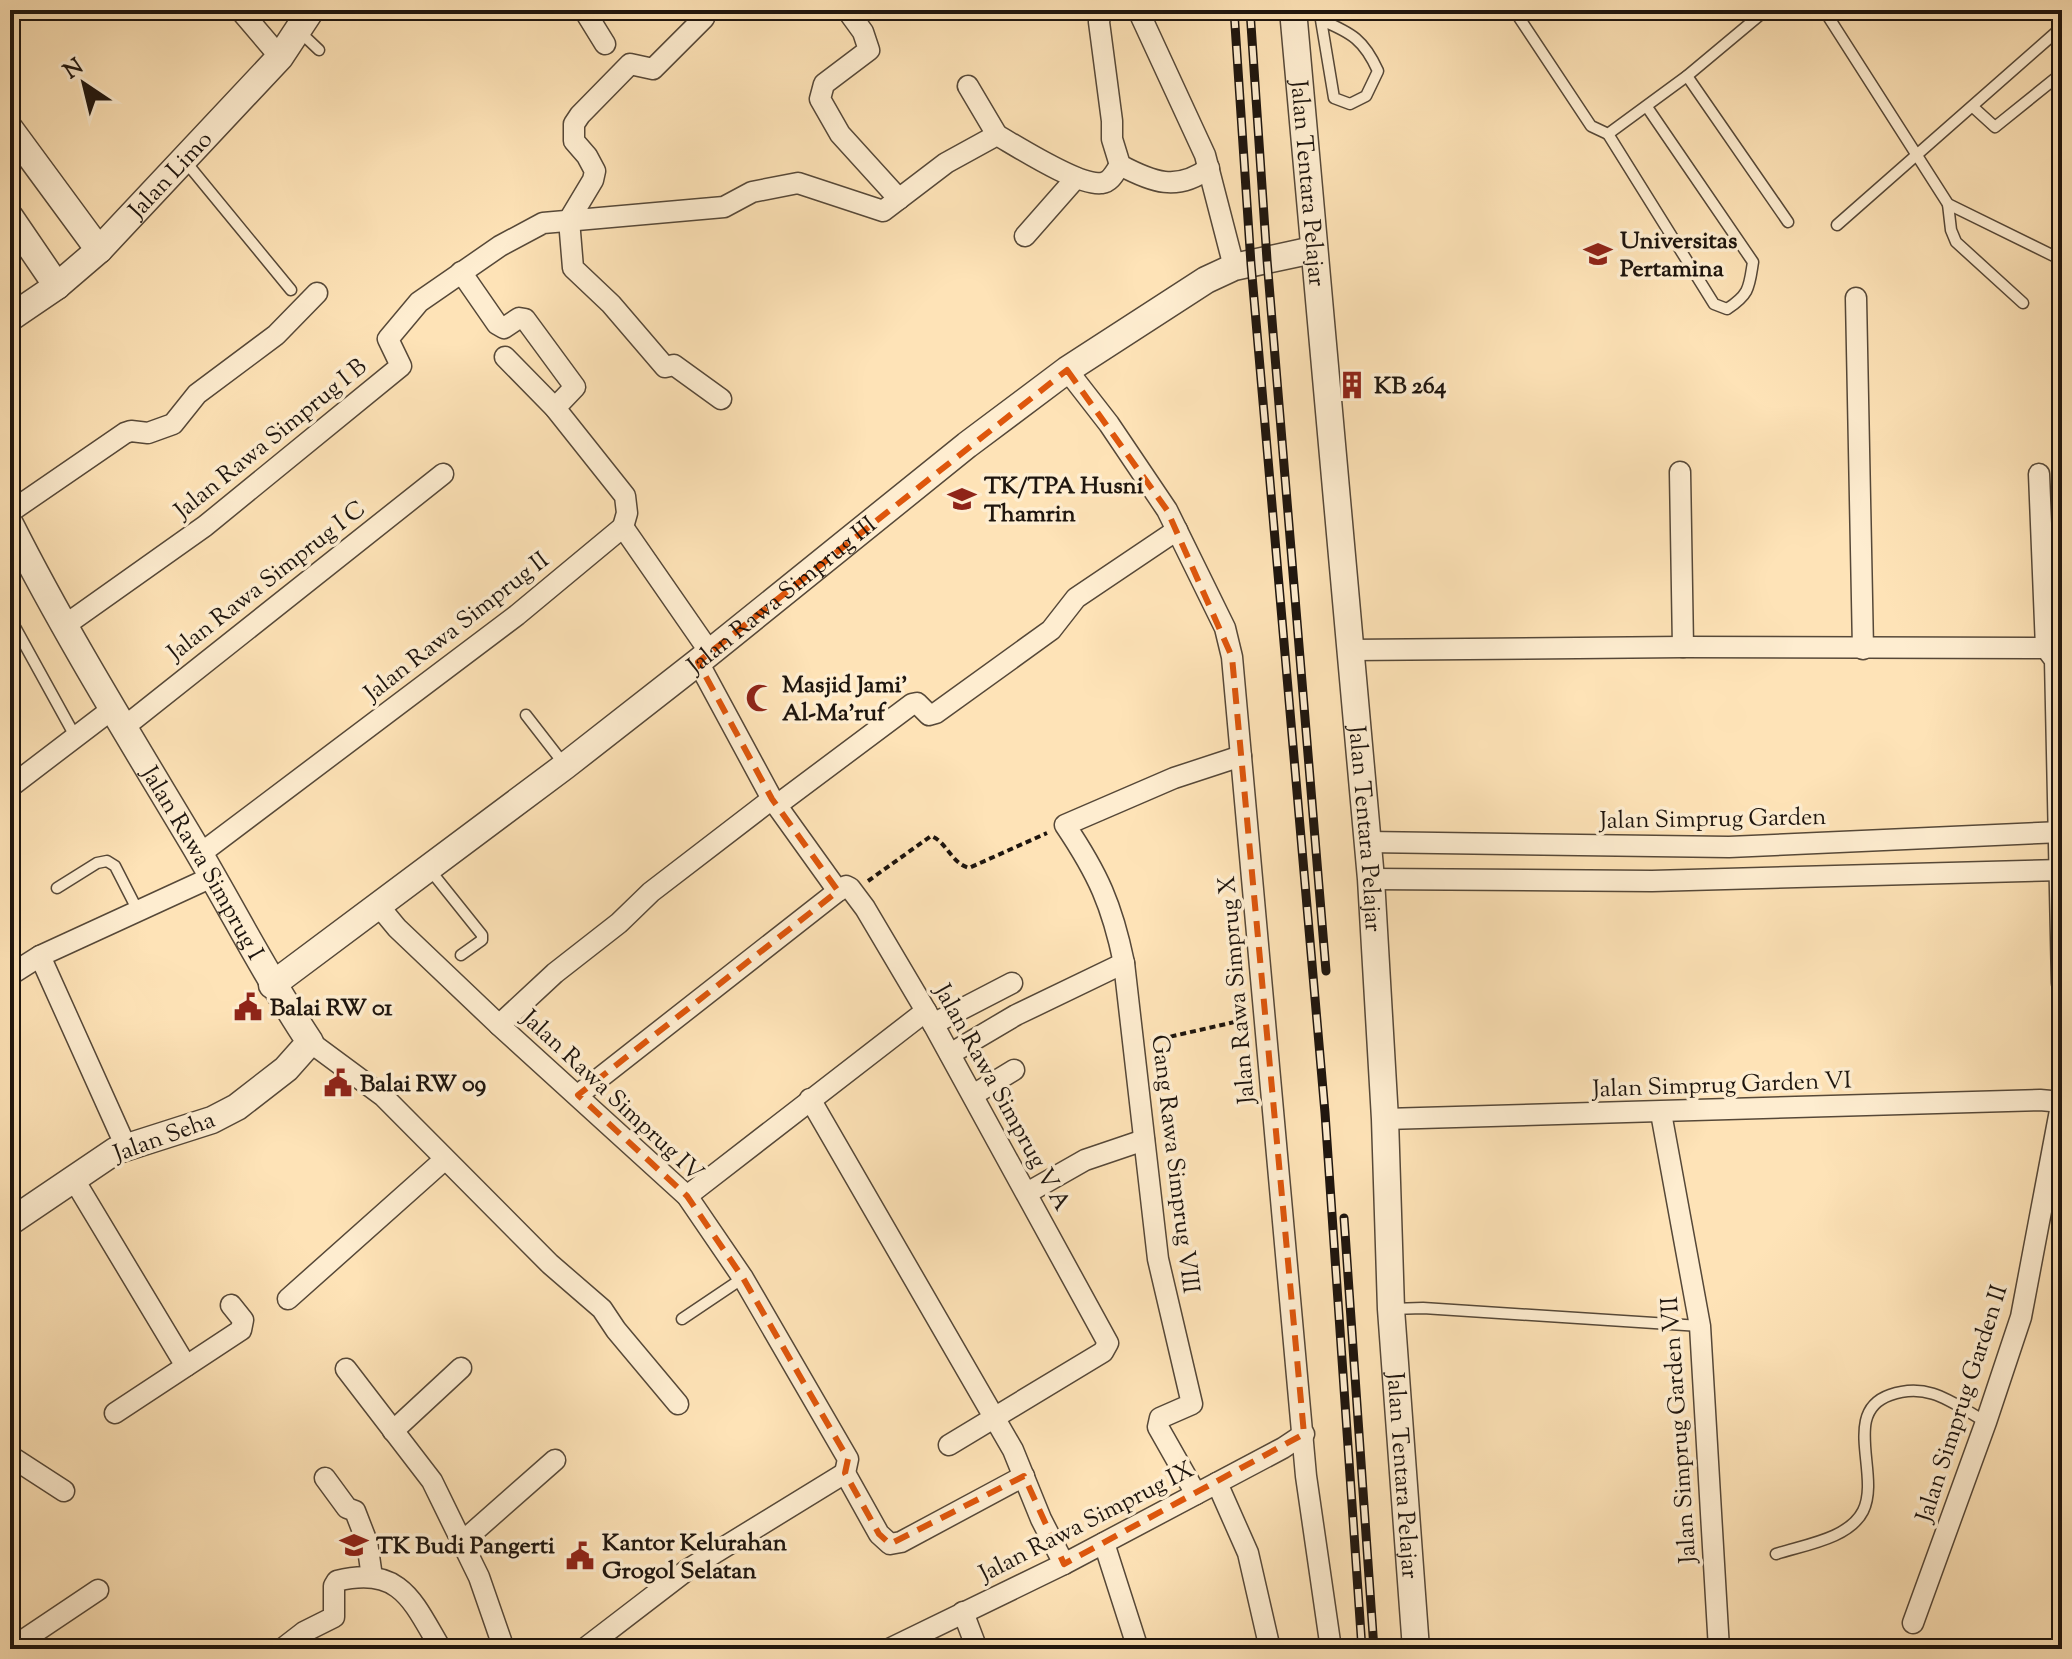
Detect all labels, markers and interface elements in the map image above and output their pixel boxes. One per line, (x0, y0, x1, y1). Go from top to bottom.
north arrow (44, 44, 124, 124)
text: N (58, 52, 91, 88)
street label: Jalan Tentara Pelajar (1280, 77, 1333, 288)
street label: Jalan Limo (120, 124, 221, 229)
place label: Universitas Pertamina (1620, 225, 1737, 287)
school or university icon: Universitas Pertamina (1583, 239, 1613, 269)
street label: Jalan Rawa Simprug I B (166, 351, 375, 529)
building icon: KB 264 (1337, 370, 1367, 400)
place label: KB 264 (1374, 370, 1446, 404)
place label: TK/TPA Husni Thamrin (984, 470, 1144, 532)
school or university icon: TK/TPA Husni Thamrin (947, 484, 977, 514)
street label: Jalan Rawa Simprug I C (159, 493, 374, 671)
street label: Jalan Rawa Simprug III (679, 509, 885, 684)
street label: Jalan Rawa Simprug II (356, 544, 557, 712)
place label: Masjid Jami' Al-Ma'ruf (782, 669, 908, 731)
mosque icon: Masjid Jami' Al-Ma'ruf (745, 683, 775, 713)
street label: Jalan Tentara Pelajar (1338, 722, 1389, 933)
street label: Jalan Rawa Simprug I (131, 759, 271, 967)
street label: Jalan Simprug Garden (1597, 801, 1827, 839)
street label: Jalan Rawa Simprug X (1211, 874, 1265, 1107)
street label: Jalan Rawa Simprug V A (924, 977, 1078, 1218)
public building icon: Balai RW 01 (233, 992, 263, 1022)
place label: Balai RW 01 (270, 992, 393, 1026)
street label: Jalan Rawa Simprug IV (512, 1001, 710, 1190)
street label: Gang Rawa Simprug VIII (1141, 1033, 1207, 1296)
street label: Jalan Simprug Garden VI (1590, 1064, 1852, 1108)
public building icon: Balai RW 09 (323, 1068, 353, 1098)
place label: Balai RW 09 (360, 1068, 487, 1102)
street label: Jalan Seha (107, 1104, 220, 1173)
street label: Jalan Simprug Garden II (1908, 1280, 2017, 1529)
street label: Jalan Simprug Garden VII (1654, 1295, 1706, 1566)
street label: Jalan Tentara Pelajar (1377, 1369, 1426, 1580)
street label: Jalan Rawa Simprug IX (972, 1454, 1200, 1593)
place label: Kantor Kelurahan Grogol Selatan (602, 1527, 788, 1589)
school or university icon: TK Budi Pangerti (339, 1530, 369, 1560)
place label: TK Budi Pangerti (376, 1530, 555, 1564)
public building icon: Kantor Kelurahan Grogol Selatan (565, 1541, 595, 1571)

